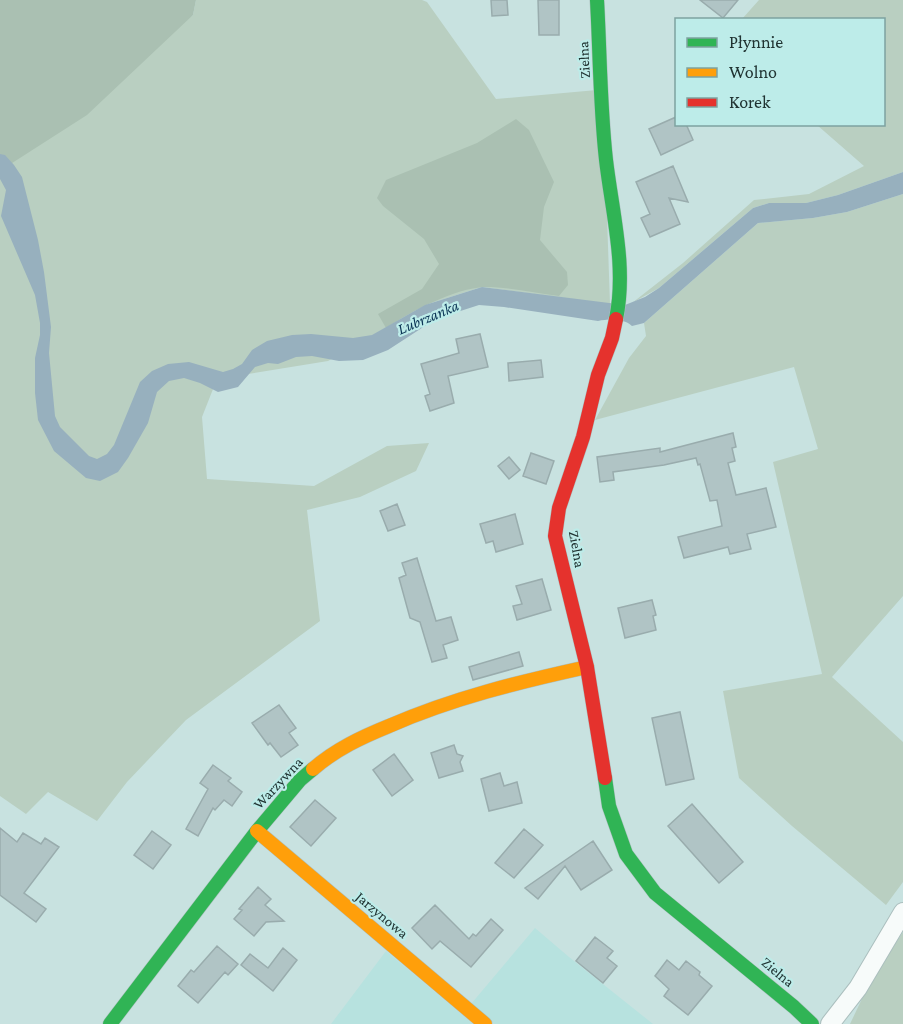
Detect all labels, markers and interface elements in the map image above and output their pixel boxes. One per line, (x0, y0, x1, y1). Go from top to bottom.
legend (675, 18, 885, 126)
text: Płynnie (729, 32, 783, 52)
street label: Zielna (575, 41, 593, 79)
text: Wolno (729, 62, 777, 82)
text: Korek (729, 92, 771, 112)
water label: Lubrzanka (395, 296, 462, 337)
street label: Zielna (566, 529, 588, 569)
street label: Warzywna (250, 754, 307, 813)
street label: Jarzynowa (350, 887, 411, 942)
street label: Zielna (759, 954, 797, 990)

